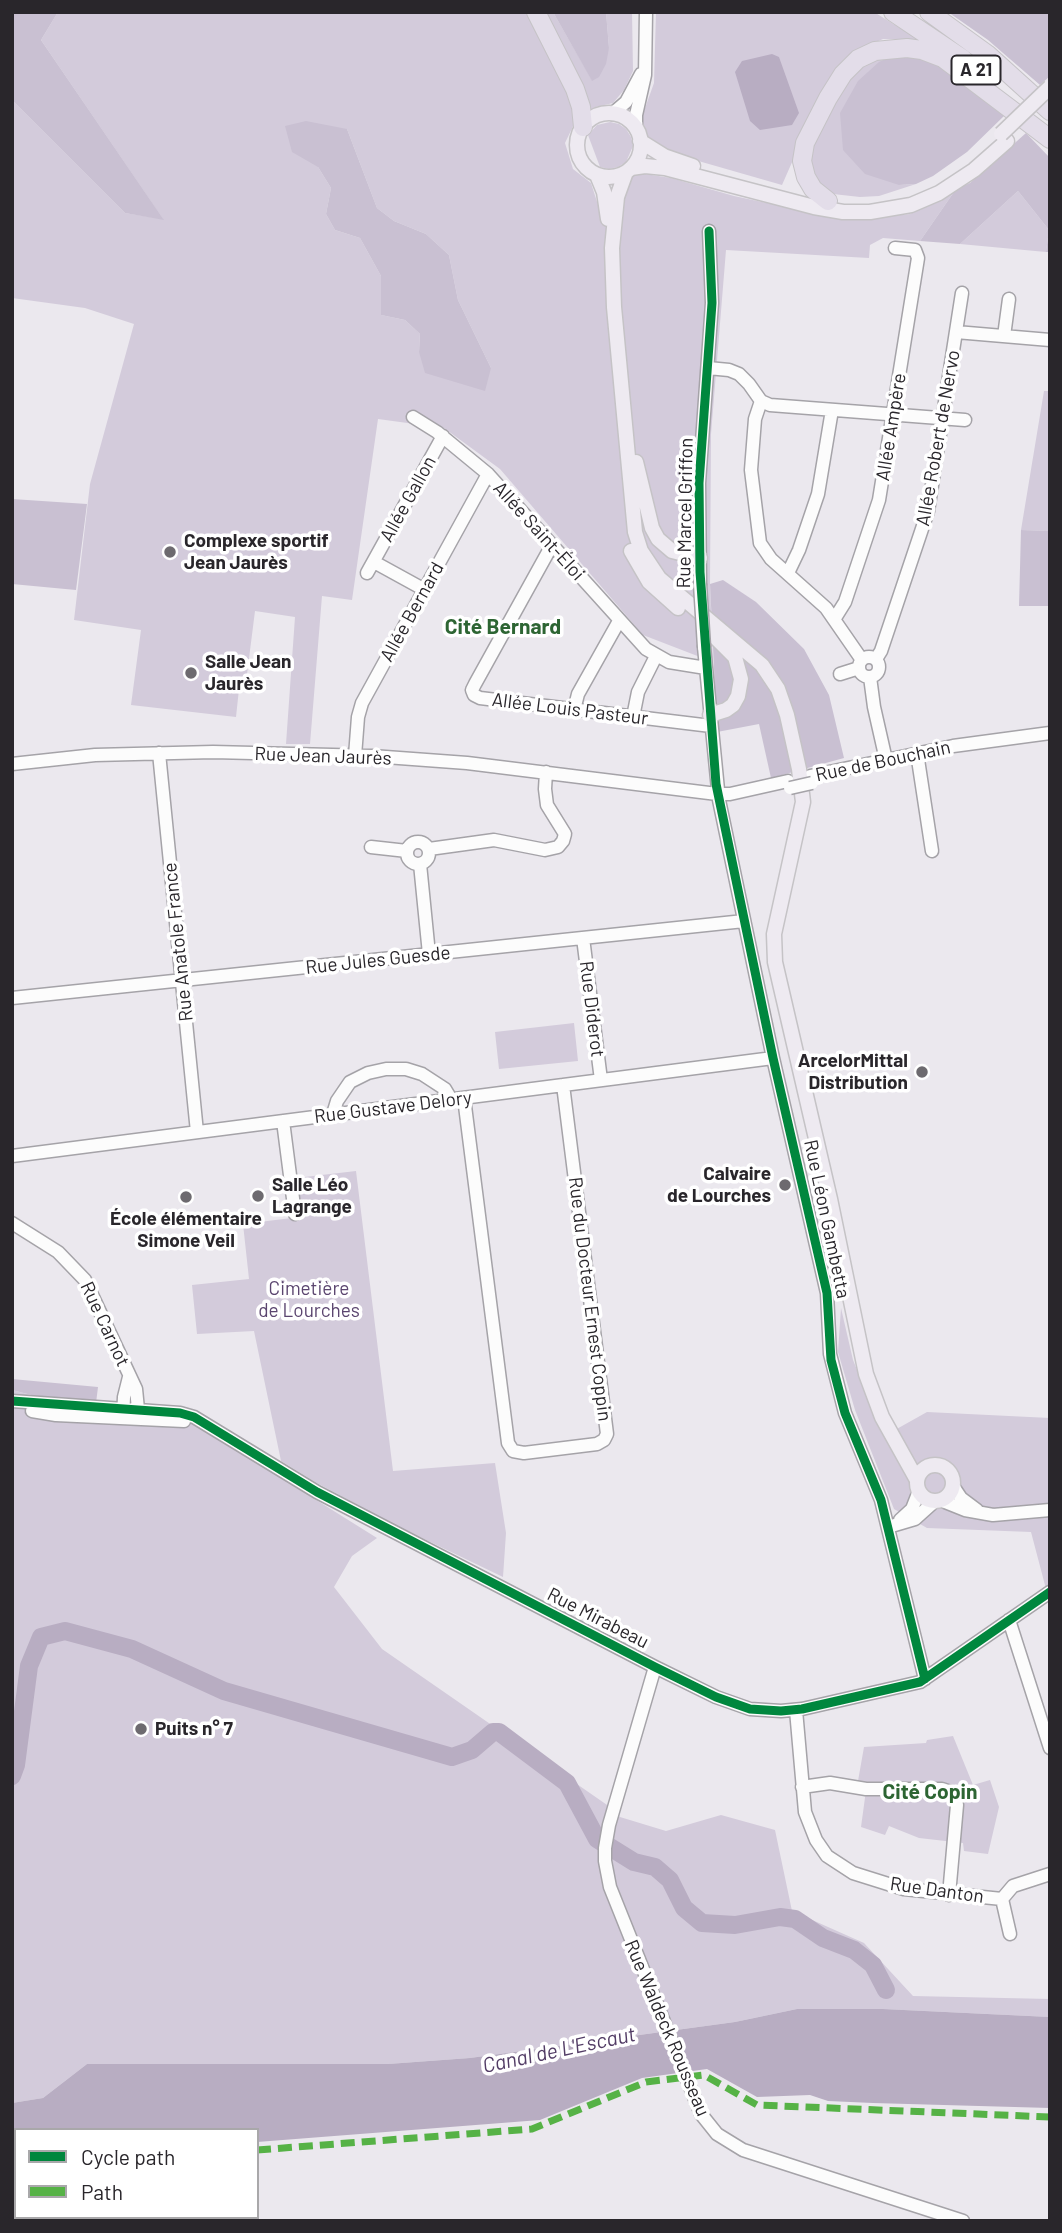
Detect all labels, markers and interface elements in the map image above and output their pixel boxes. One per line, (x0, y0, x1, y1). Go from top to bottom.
road number: A 21 (951, 56, 1000, 84)
street label: Allée Robert de Nervo (911, 348, 965, 528)
street label: Allée Ampère (871, 371, 911, 483)
street label: Rue Marcel Griffon (672, 438, 698, 588)
street label: Allée Gallon (375, 452, 441, 546)
street label: Allée Saint-Éloi (489, 477, 589, 585)
place label: Complexe sportif Jean Jaurès (184, 530, 329, 574)
marker: Complexe sportif Jean Jaurès (162, 544, 178, 560)
street label: Allée Bernard (375, 558, 449, 666)
district label: Cité Bernard (445, 614, 561, 640)
place label: Salle Jean Jaurès (205, 651, 291, 695)
marker: Salle Jean Jaurès (183, 665, 199, 681)
street label: Allée Louis Pasteur (491, 688, 649, 730)
street label: Rue de Bouchain (813, 736, 953, 786)
street label: Rue Jean Jaurès (254, 742, 392, 770)
street label: Rue Anatole France (158, 861, 198, 1023)
street label: Rue Jules Guesde (304, 941, 452, 979)
street label: Rue Diderot (575, 960, 609, 1058)
place label: ArcelorMittal Distribution (798, 1050, 908, 1094)
marker: ArcelorMittal Distribution (914, 1064, 930, 1080)
street label: Rue Gustave Delory (313, 1086, 473, 1128)
street label: Rue Léon Gambetta (799, 1138, 855, 1300)
place label: Calvaire de Lourches (667, 1163, 771, 1207)
place label: Salle Léo Lagrange (272, 1174, 352, 1218)
street label: Rue du Docteur Ernest Coppin (564, 1176, 616, 1422)
marker: Calvaire de Lourches (777, 1177, 793, 1193)
marker: Salle Léo Lagrange (250, 1188, 266, 1204)
marker: École élémentaire Simone Veil (178, 1189, 194, 1205)
place label: École élémentaire Simone Veil (110, 1208, 262, 1252)
street label: Rue Carnot (75, 1278, 135, 1370)
park label: Cimetière de Lourches (258, 1278, 360, 1322)
street label: Rue Mirabeau (543, 1583, 653, 1653)
place label: Puits n° 7 (155, 1718, 233, 1740)
marker: Puits n° 7 (133, 1721, 149, 1737)
district label: Cité Copin (883, 1779, 977, 1805)
street label: Rue Danton (889, 1872, 985, 1908)
street label: Rue Waldeck Rousseau (620, 1936, 714, 2120)
water label: Canal de L'Escaut (480, 2021, 638, 2079)
legend (14, 2128, 259, 2219)
text: Cycle path (81, 2144, 175, 2169)
text: Path (81, 2179, 123, 2204)

